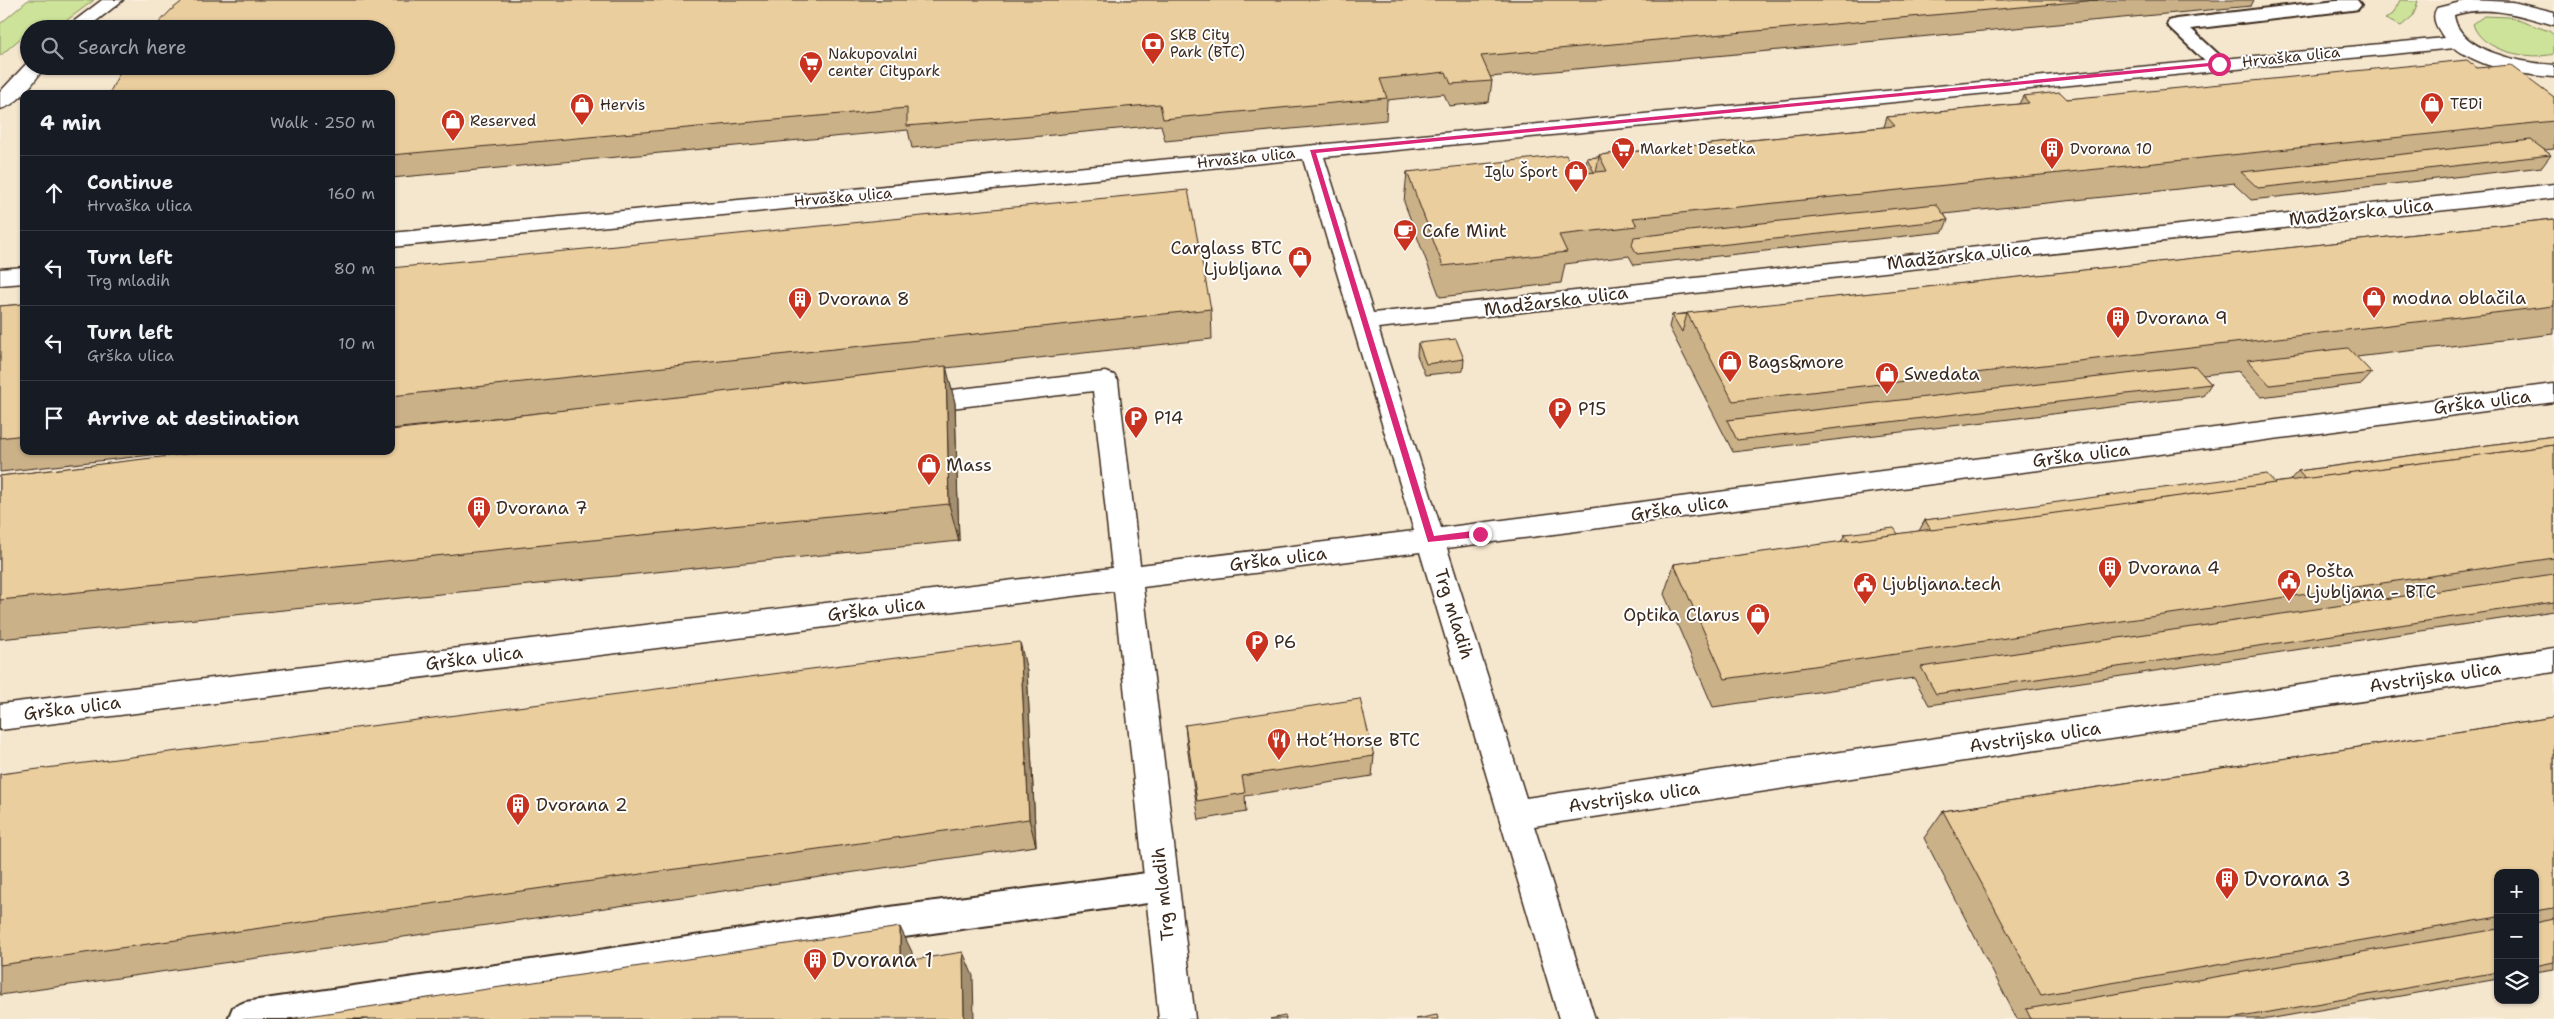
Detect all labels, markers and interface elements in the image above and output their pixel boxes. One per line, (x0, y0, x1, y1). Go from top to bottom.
search box (20, 20, 395, 75)
place label: SKB City Park (BTC) (1170, 25, 1245, 62)
bank icon: SKB City Park (BTC) (1140, 31, 1166, 65)
icon: search (38, 34, 66, 62)
text: Search here (78, 35, 187, 60)
street label: Hrvaška ulica (2241, 42, 2342, 72)
place label: Nakupovalni center Citypark (828, 44, 940, 81)
supermarket icon: Nakupovalni center Citypark (798, 50, 824, 84)
route start (2208, 53, 2231, 76)
shop icon: TEDi (2419, 91, 2445, 125)
shop icon: Hervis (569, 92, 595, 126)
place label: TEDi (2450, 94, 2482, 114)
place label: Hervis (600, 95, 645, 115)
shop icon: Reserved (440, 108, 466, 142)
text: 4 min (40, 109, 101, 137)
place label: Reserved (470, 111, 537, 131)
text: Walk · 250 m (270, 112, 375, 133)
supermarket icon: Market Desetka (1610, 136, 1636, 170)
building icon: Dvorana 10 (2039, 136, 2065, 170)
place label: Market Desetka (1640, 139, 1756, 159)
place label: Dvorana 10 (2070, 139, 2152, 159)
street label: Hrvaška ulica (1196, 143, 1297, 173)
shop icon: Iglu Šport (1563, 159, 1589, 193)
place label: Iglu Šport (1485, 161, 1558, 182)
text: Continue (87, 170, 173, 195)
icon: ahead (40, 179, 68, 207)
text: 160 m (328, 183, 375, 204)
street label: Hrvaška ulica (793, 183, 894, 211)
street label: Madžarska ulica (2288, 192, 2434, 232)
text: Hrvaška ulica (87, 195, 192, 216)
cafe icon: Cafe Mint (1392, 218, 1418, 252)
place label: Cafe Mint (1422, 219, 1507, 243)
place label: Carglass BTC Ljubljana (1170, 236, 1282, 281)
street label: Madžarska ulica (1886, 236, 2032, 276)
text: Turn left (87, 245, 173, 270)
shop icon: Carglass BTC Ljubljana (1287, 245, 1313, 279)
icon: left (40, 254, 68, 282)
text: 80 m (334, 258, 375, 279)
text: Trg mladih (87, 270, 170, 291)
street label: Madžarska ulica (1483, 280, 1629, 322)
shop icon: modna oblačila (2361, 285, 2387, 319)
building icon: Dvorana 8 (787, 286, 813, 320)
place label: modna oblačila (2392, 286, 2526, 310)
place label: Dvorana 8 (818, 287, 910, 311)
building icon: Dvorana 9 (2105, 305, 2131, 339)
place label: Dvorana 9 (2136, 306, 2228, 330)
text: Turn left (87, 320, 173, 345)
icon: left (40, 329, 68, 357)
text: 10 m (338, 333, 375, 354)
text: Grška ulica (87, 345, 174, 366)
shop icon: Bags&more (1717, 349, 1743, 383)
place label: Bags&more (1748, 350, 1844, 374)
shop icon: Swedata (1874, 361, 1900, 395)
place label: Swedata (1904, 362, 1980, 386)
street label: Grška ulica (2432, 384, 2532, 420)
parking icon: P15 (1547, 396, 1573, 430)
place label: P15 (1578, 397, 1606, 421)
icon: arrive (40, 404, 68, 432)
parking icon: P14 (1123, 405, 1149, 439)
text: Arrive at destination (87, 406, 299, 431)
place label: P14 (1154, 406, 1183, 430)
street label: Grška ulica (2031, 437, 2131, 473)
shop icon: Mass (916, 452, 942, 486)
place label: Mass (946, 453, 992, 477)
street label: Grška ulica (1629, 489, 1729, 527)
building icon: Dvorana 7 (466, 495, 492, 529)
place label: Dvorana 7 (496, 496, 588, 520)
route end (1469, 523, 1492, 546)
street label: Grška ulica (1228, 541, 1328, 577)
building icon: Dvorana 4 (2097, 555, 2123, 589)
place label: Dvorana 4 (2128, 556, 2220, 580)
place label: Pošta Ljubljana - BTC (2306, 559, 2436, 604)
street label: Trg mladih (1429, 566, 1479, 662)
public building icon: Pošta Ljubljana - BTC (2276, 568, 2302, 602)
public building icon: Ljubljana.tech (1852, 571, 1878, 605)
place label: Ljubljana.tech (1882, 572, 2001, 596)
street label: Grška ulica (826, 591, 926, 627)
shop icon: Optika Clarus (1745, 602, 1771, 636)
place label: Optika Clarus (1623, 603, 1740, 627)
parking icon: P6 (1244, 629, 1270, 663)
place label: P6 (1274, 630, 1296, 654)
street label: Grška ulica (424, 640, 524, 676)
street label: Avstrijska ulica (2368, 656, 2502, 698)
street label: Grška ulica (22, 690, 122, 726)
street label: Avstrijska ulica (1968, 716, 2102, 758)
restaurant icon: Hot´Horse BTC (1266, 727, 1292, 761)
place label: Hot´Horse BTC (1296, 728, 1420, 752)
street label: Avstrijska ulica (1567, 776, 1701, 818)
building icon: Dvorana 2 (505, 792, 531, 826)
place label: Dvorana 2 (536, 793, 628, 817)
street label: Trg mladih (1146, 846, 1180, 942)
place label: Dvorana 3 (2244, 865, 2351, 893)
building icon: Dvorana 3 (2214, 866, 2240, 900)
map controls (2494, 869, 2539, 1004)
button: + (2494, 869, 2539, 914)
button: − (2494, 914, 2539, 959)
place label: Dvorana 1 (832, 946, 933, 974)
building icon: Dvorana 1 (802, 947, 828, 981)
button: layers (2494, 959, 2539, 1004)

